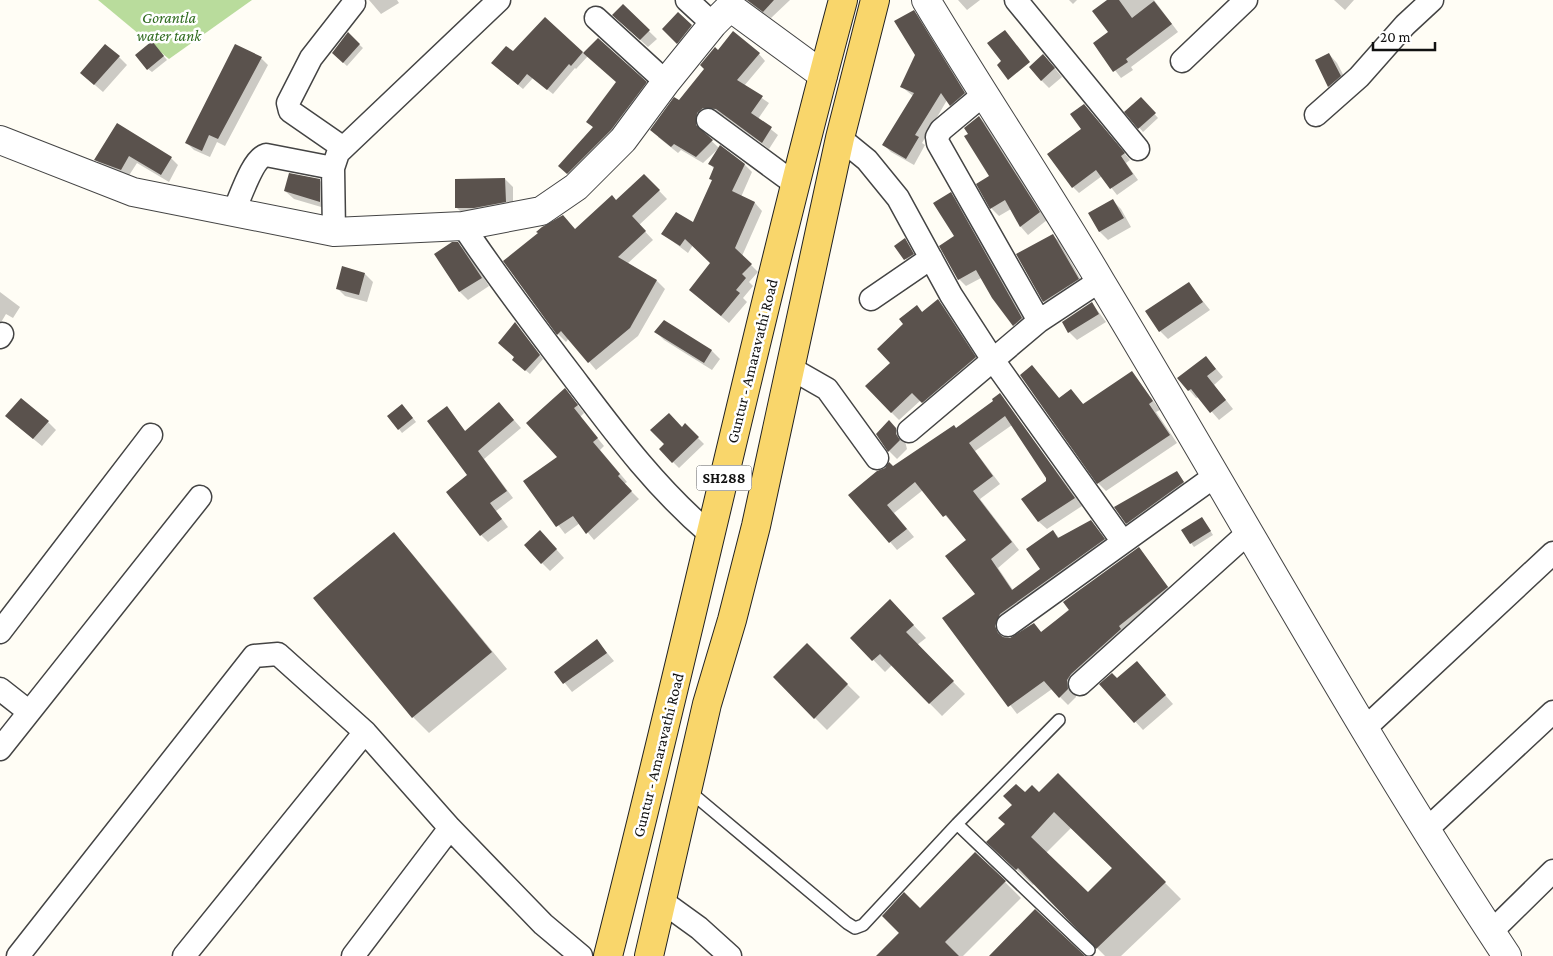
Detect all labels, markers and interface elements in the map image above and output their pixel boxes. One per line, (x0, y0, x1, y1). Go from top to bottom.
park label: Gorantla water tank (137, 9, 202, 44)
scale bar (1373, 20, 1436, 52)
text: 20 m (1380, 29, 1411, 45)
street label: Guntur - Amaravathi Road (723, 277, 781, 445)
road number: SH288 (696, 466, 752, 490)
street label: Guntur - Amaravathi Road (629, 671, 687, 839)

